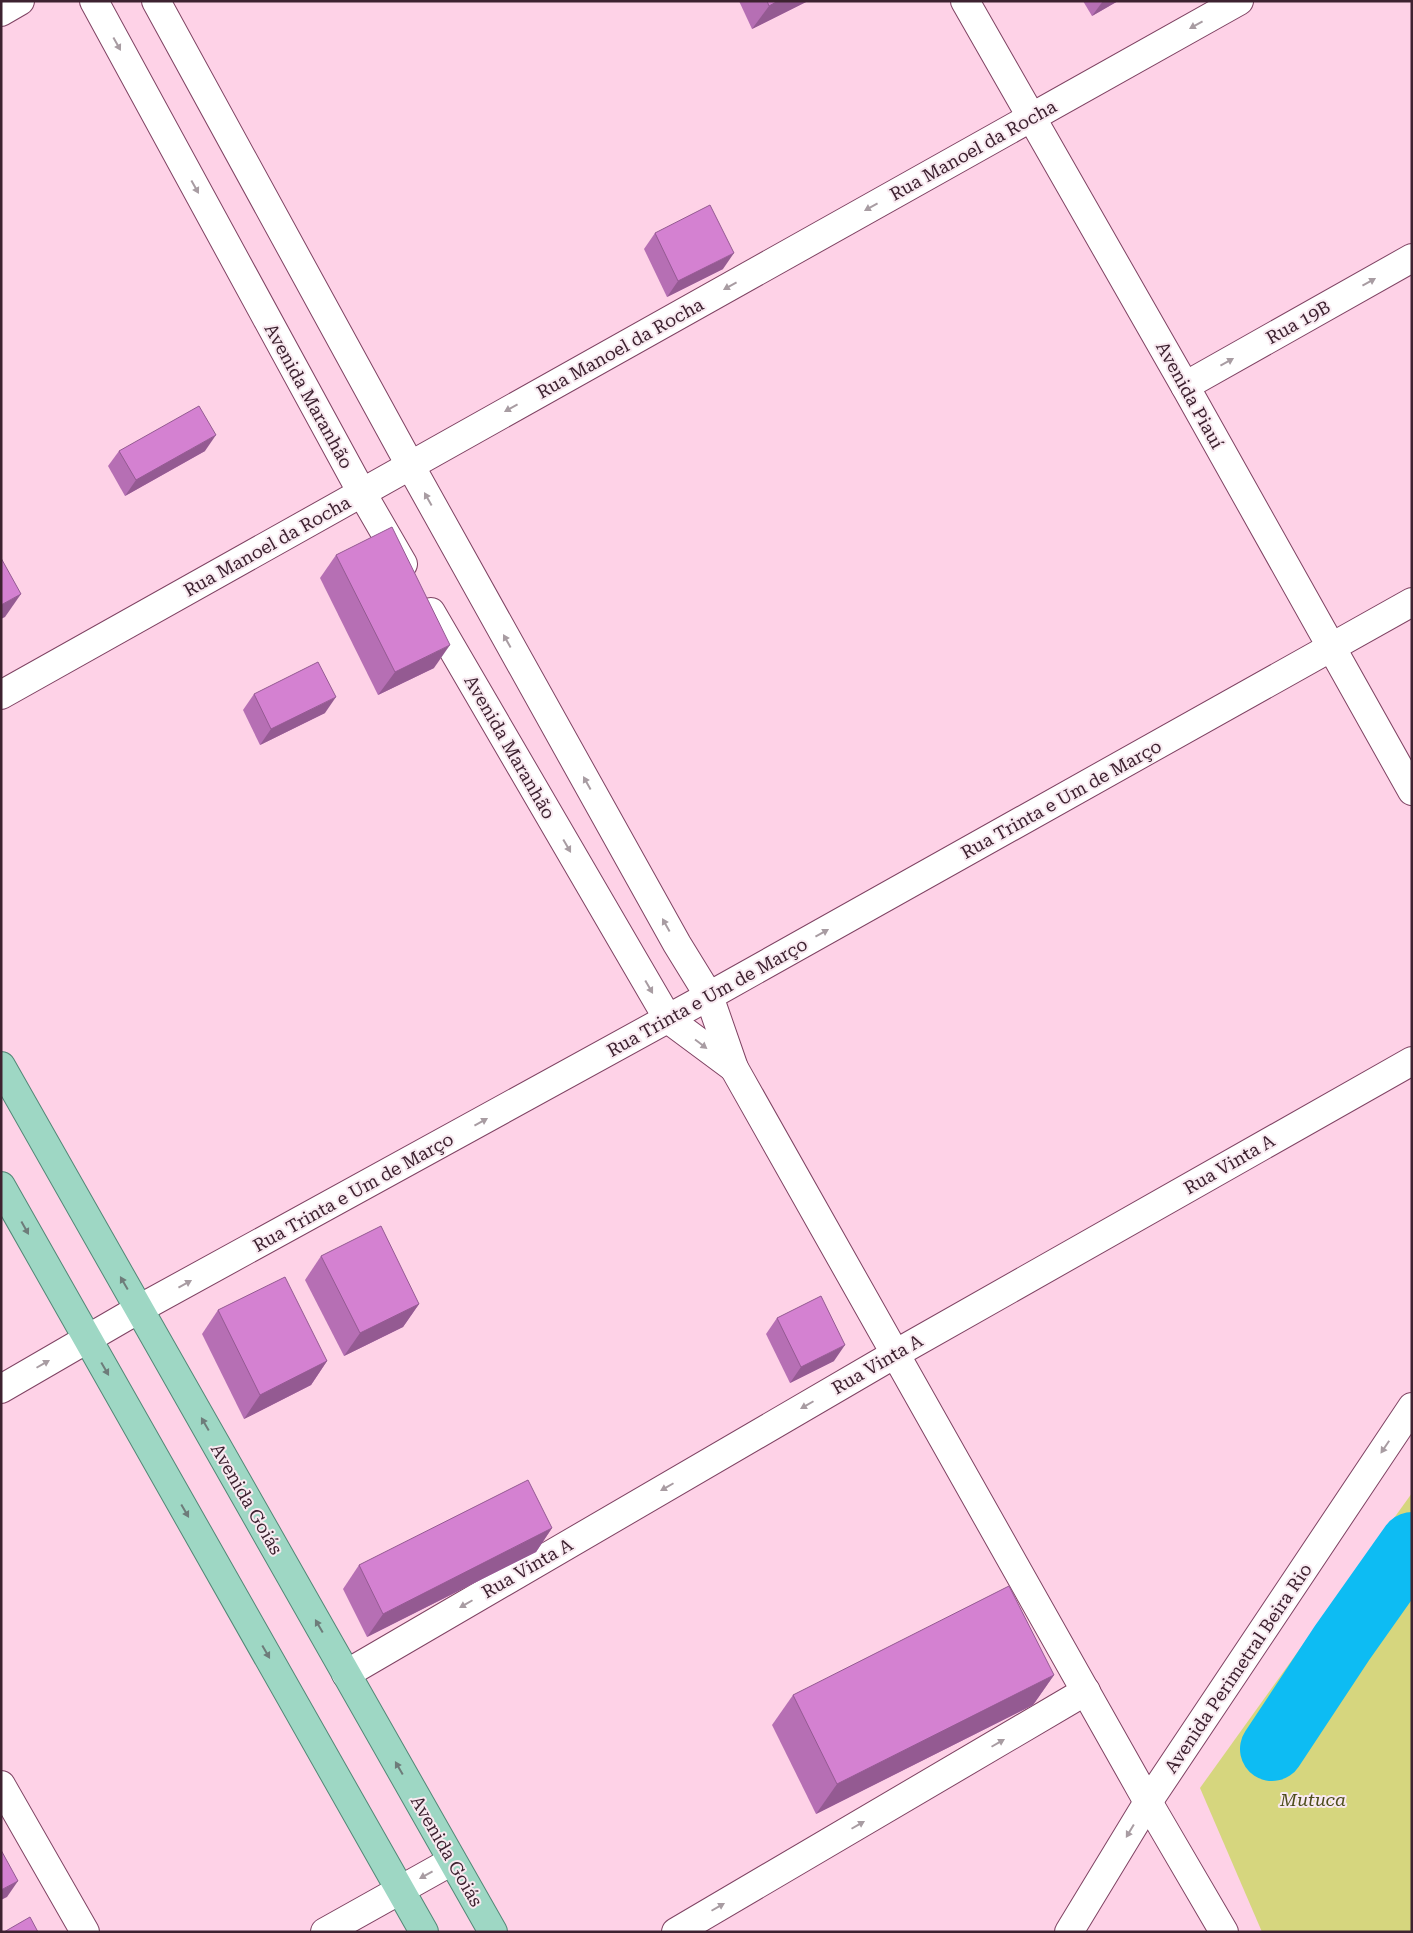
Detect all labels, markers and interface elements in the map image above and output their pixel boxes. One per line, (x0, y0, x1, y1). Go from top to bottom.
one-way arrow (1189, 21, 1204, 29)
one-way arrow (113, 37, 121, 51)
street label: Rua Manoel da Rocha (886, 95, 1060, 205)
one-way arrow (191, 179, 199, 194)
one-way arrow (864, 203, 879, 211)
one-way arrow (1361, 278, 1376, 286)
one-way arrow (723, 282, 736, 291)
street label: Rua Manoel da Rocha (533, 293, 707, 403)
street label: Rua 19B (1262, 296, 1334, 348)
street label: Avenida Maranhão (260, 320, 358, 472)
street label: Avenida Piauí (1152, 338, 1228, 452)
one-way arrow (1220, 358, 1234, 366)
one-way arrow (505, 404, 518, 413)
street label: Rua Manoel da Rocha (180, 491, 354, 601)
one-way arrow (424, 492, 433, 506)
one-way arrow (503, 634, 512, 648)
street label: Avenida Maranhão (460, 671, 560, 823)
street label: Rua Trinta e Um de Março (957, 735, 1165, 863)
one-way arrow (582, 776, 591, 789)
one-way arrow (563, 840, 572, 853)
one-way arrow (661, 918, 670, 931)
one-way arrow (814, 929, 829, 937)
street label: Rua Trinta e Um de Março (603, 933, 811, 1061)
one-way arrow (645, 979, 653, 994)
one-way arrow (694, 1038, 707, 1049)
one-way arrow (473, 1118, 488, 1126)
street label: Rua Trinta e Um de Março (249, 1128, 457, 1256)
street label: Rua Vinta A (1180, 1129, 1278, 1198)
one-way arrow (21, 1221, 30, 1235)
one-way arrow (120, 1276, 129, 1289)
one-way arrow (177, 1280, 192, 1288)
street label: Rua Vinta A (828, 1329, 926, 1398)
one-way arrow (37, 1360, 50, 1369)
one-way arrow (101, 1363, 110, 1376)
one-way arrow (801, 1400, 814, 1409)
one-way arrow (200, 1417, 209, 1431)
street label: Avenida Goiás (207, 1440, 287, 1558)
one-way arrow (1380, 1441, 1390, 1454)
one-way arrow (660, 1482, 673, 1491)
one-way arrow (181, 1504, 190, 1517)
street label: Rua Vinta A (478, 1533, 576, 1602)
street label: Avenida Perimetral Beira Rio (1160, 1559, 1316, 1777)
one-way arrow (459, 1599, 473, 1608)
one-way arrow (315, 1620, 324, 1633)
one-way arrow (261, 1646, 270, 1659)
one-way arrow (992, 1738, 1005, 1747)
one-way arrow (395, 1761, 404, 1774)
park label: Mutuca (1279, 1789, 1346, 1810)
street label: Avenida Goiás (407, 1792, 487, 1910)
one-way arrow (852, 1820, 865, 1829)
one-way arrow (1126, 1824, 1135, 1837)
one-way arrow (419, 1871, 434, 1879)
one-way arrow (711, 1903, 726, 1911)

